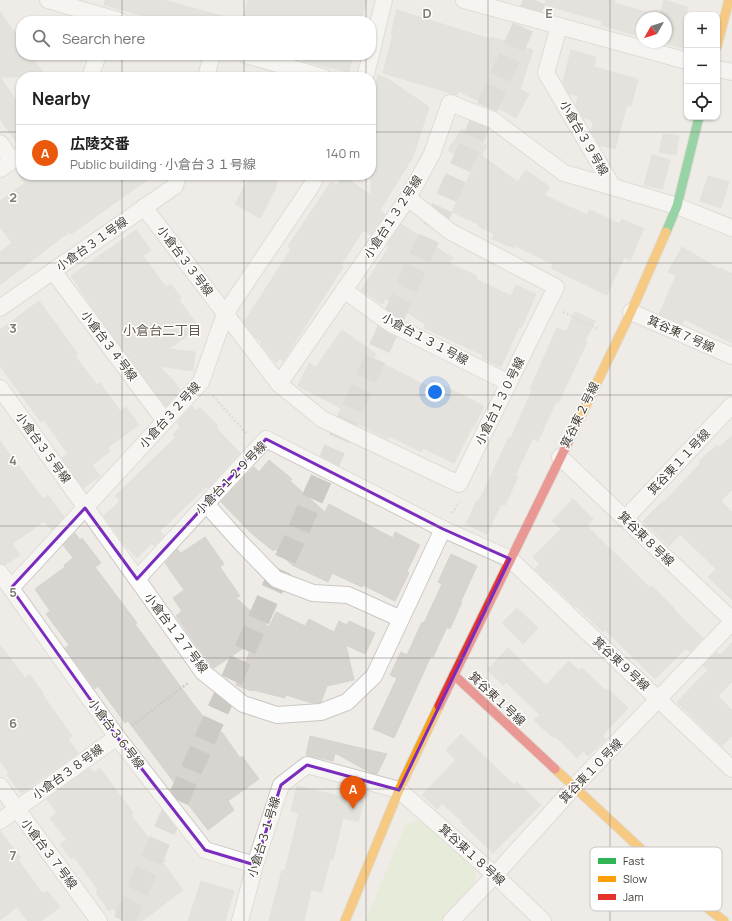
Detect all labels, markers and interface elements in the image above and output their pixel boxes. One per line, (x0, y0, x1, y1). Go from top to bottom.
text: D (422, 4, 432, 22)
text: E (545, 4, 553, 22)
north arrow (636, 12, 672, 48)
map controls (684, 12, 720, 120)
button: + (684, 12, 720, 48)
search box (16, 16, 376, 60)
icon: search (30, 27, 52, 49)
text: Search here (62, 28, 145, 49)
button: − (684, 48, 720, 84)
button: locate (684, 84, 720, 120)
text: Nearby (32, 87, 90, 110)
street label: 小倉台３９号線 (556, 97, 613, 178)
text: 広陵交番 (70, 133, 130, 154)
text: A (41, 144, 49, 162)
text: 140 m (326, 144, 360, 162)
text: Public building · 小倉台３１号線 (70, 155, 256, 173)
street label: 小倉台１３２号線 (359, 172, 426, 262)
text: 2 (9, 188, 17, 206)
street label: 小倉台３１号線 (52, 213, 131, 275)
street label: 小倉台３３号線 (153, 222, 217, 299)
street label: 小倉台３４号線 (77, 307, 141, 384)
street label: 小倉台１３１号線 (379, 309, 472, 369)
street label: 箕谷東７号線 (645, 311, 718, 356)
text: 3 (9, 319, 17, 337)
district label: 小倉台二丁目 (123, 321, 201, 339)
street label: 小倉台１３０号線 (471, 354, 528, 448)
street label: 小倉台３２号線 (135, 378, 204, 452)
street label: 箕谷東２号線 (556, 379, 603, 451)
your location (425, 382, 445, 402)
street label: 小倉台３５号線 (12, 409, 75, 487)
street label: 箕谷東１１号線 (644, 425, 714, 498)
street label: 小倉台１２９号線 (191, 437, 270, 518)
text: 4 (9, 451, 17, 469)
street label: 箕谷東８号線 (615, 508, 678, 570)
text: 5 (9, 583, 17, 601)
street label: 小倉台１２７号線 (141, 589, 212, 676)
street label: 箕谷東９号線 (589, 633, 653, 694)
street label: 箕谷東１号線 (465, 668, 529, 729)
street label: 小倉台３６号線 (84, 695, 148, 772)
text: 6 (9, 714, 17, 732)
street label: 箕谷東１０号線 (555, 735, 626, 807)
street label: 小倉台３８号線 (29, 740, 107, 803)
pin: A (340, 776, 366, 809)
street label: 小倉台３１号線 (243, 794, 284, 880)
street label: 小倉台３７号線 (17, 815, 81, 892)
street label: 箕谷東１８号線 (435, 820, 509, 889)
text: 7 (10, 846, 17, 864)
legend (590, 847, 722, 911)
text: Fast (623, 853, 645, 868)
text: Slow (623, 871, 648, 886)
text: Jam (623, 889, 644, 904)

